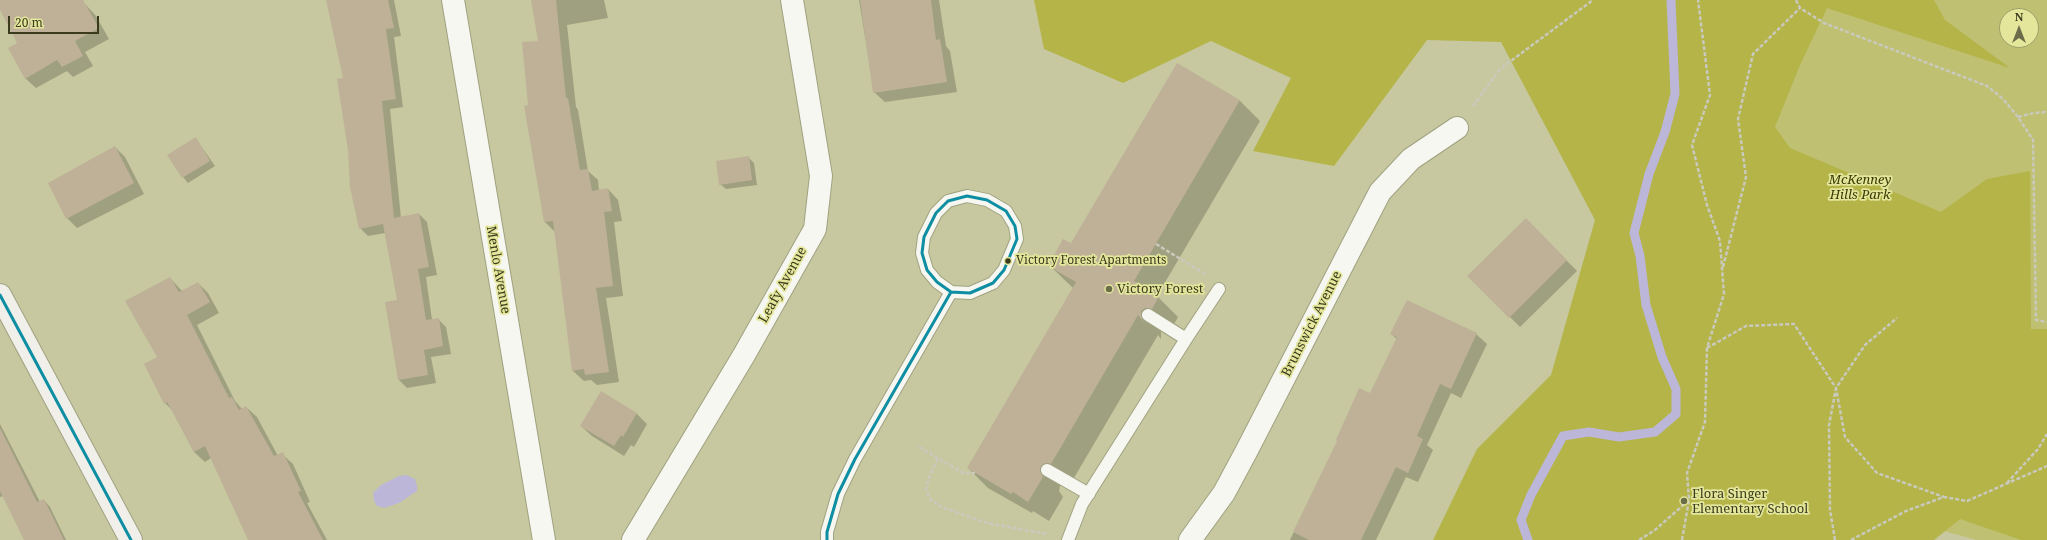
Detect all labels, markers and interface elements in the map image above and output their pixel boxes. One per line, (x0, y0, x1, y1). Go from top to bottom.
scale bar (10, 8, 101, 34)
north arrow (1999, 8, 2039, 48)
text: N (2015, 9, 2023, 24)
text: 20 m (15, 14, 43, 31)
park label: McKenney Hills Park (1829, 172, 1891, 203)
street label: Menlo Avenue (483, 225, 513, 315)
street label: Leafy Avenue (756, 244, 810, 326)
place label: Victory Forest Apartments (1016, 254, 1166, 268)
marker: Victory Forest Apartments (1003, 256, 1013, 266)
street label: Brunswick Avenue (1279, 269, 1345, 379)
place label: Victory Forest (1117, 281, 1203, 297)
marker: Victory Forest (1104, 284, 1114, 294)
place label: Flora Singer Elementary School (1692, 486, 1808, 517)
marker: Flora Singer Elementary School (1679, 496, 1689, 506)

